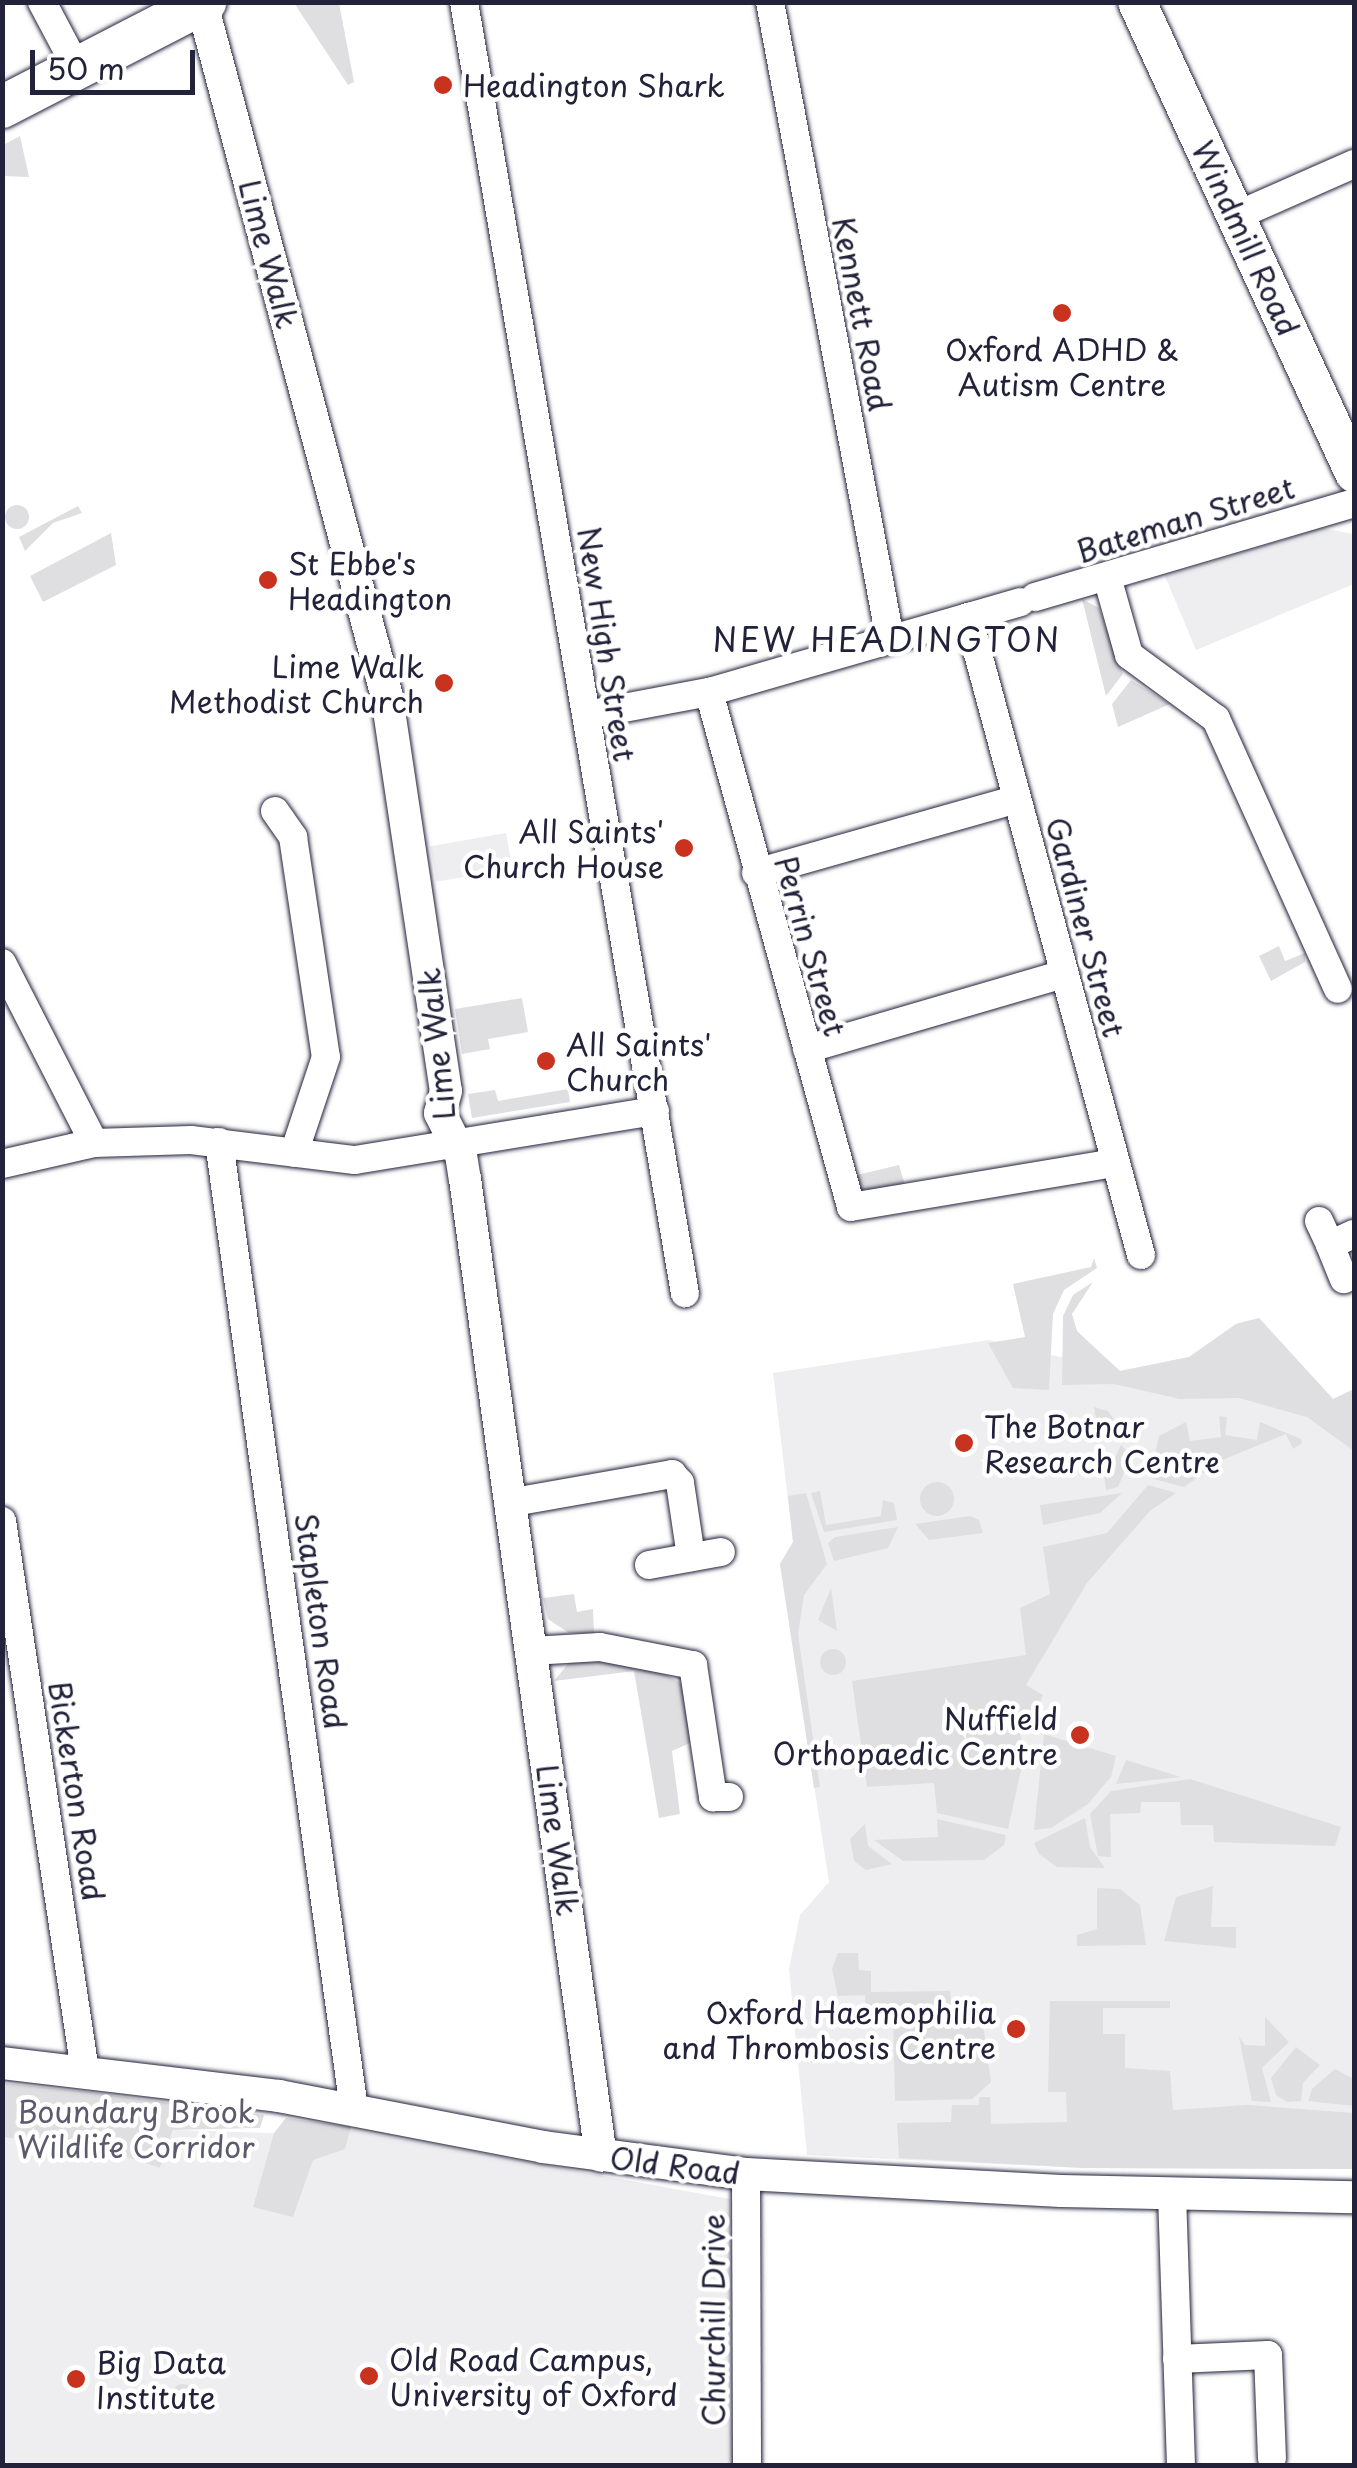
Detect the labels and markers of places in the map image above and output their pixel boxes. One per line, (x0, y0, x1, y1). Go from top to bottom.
place label: Headington Shark (463, 67, 725, 103)
marker: Headington Shark (432, 74, 454, 96)
marker: Oxford ADHD & Autism Centre (1049, 300, 1075, 326)
place label: Oxford ADHD & Autism Centre (945, 331, 1179, 402)
place label: St Ebbe's Headington (288, 545, 452, 616)
marker: St Ebbe's Headington (257, 569, 279, 591)
place label: Lime Walk Methodist Church (168, 648, 424, 718)
marker: Lime Walk Methodist Church (433, 672, 455, 694)
place label: All Saints' Church House (463, 813, 664, 884)
marker: All Saints' Church House (673, 837, 695, 859)
place label: All Saints' Church (566, 1026, 712, 1096)
marker: All Saints' Church (535, 1050, 557, 1072)
place label: The Botnar Research Centre (984, 1408, 1222, 1478)
marker: The Botnar Research Centre (953, 1432, 975, 1454)
place label: Nuffield Orthopaedic Centre (772, 1700, 1058, 1770)
marker: Nuffield Orthopaedic Centre (1067, 1722, 1093, 1748)
place label: Oxford Haemophilia and Thrombosis Centre (660, 1994, 996, 2064)
marker: Oxford Haemophilia and Thrombosis Centre (1005, 2018, 1027, 2040)
place label: Old Road Campus, University of Oxford (389, 2341, 678, 2412)
place label: Big Data Institute (96, 2344, 225, 2414)
marker: Old Road Campus, University of Oxford (358, 2365, 380, 2387)
marker: Big Data Institute (65, 2368, 87, 2390)

